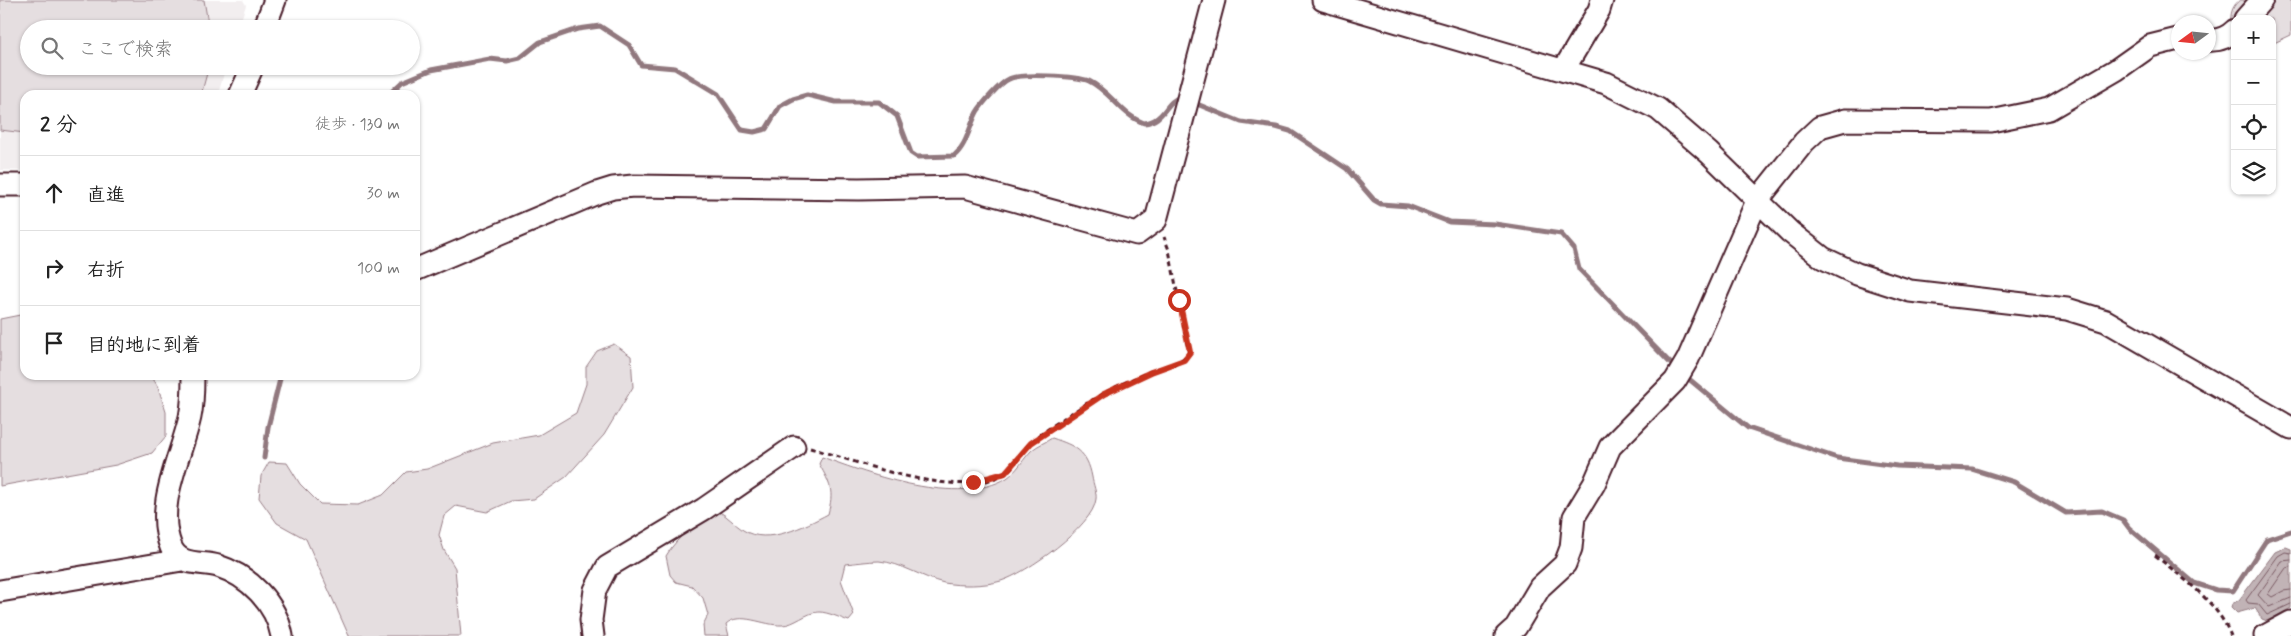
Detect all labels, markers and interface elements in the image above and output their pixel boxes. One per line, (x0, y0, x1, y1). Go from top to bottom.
north arrow (2171, 15, 2216, 60)
map controls (2231, 15, 2276, 195)
button: + (2231, 15, 2276, 60)
search box (20, 20, 420, 75)
icon: search (38, 34, 66, 62)
text: ここで検索 (78, 37, 173, 62)
button: − (2231, 60, 2276, 105)
button: locate (2231, 105, 2276, 150)
text: 2 分 (40, 111, 77, 139)
text: 徒歩 · 130 m (315, 114, 400, 135)
button: layers (2231, 150, 2276, 195)
icon: ahead (40, 179, 68, 207)
text: 直進 (87, 183, 125, 208)
text: 30 m (367, 183, 400, 204)
icon: right (40, 254, 68, 282)
text: 右折 (87, 258, 125, 283)
text: 100 m (357, 258, 400, 279)
route start (1168, 289, 1191, 312)
icon: arrive (40, 329, 68, 357)
text: 目的地に到着 (87, 333, 201, 358)
route end (962, 471, 985, 494)

